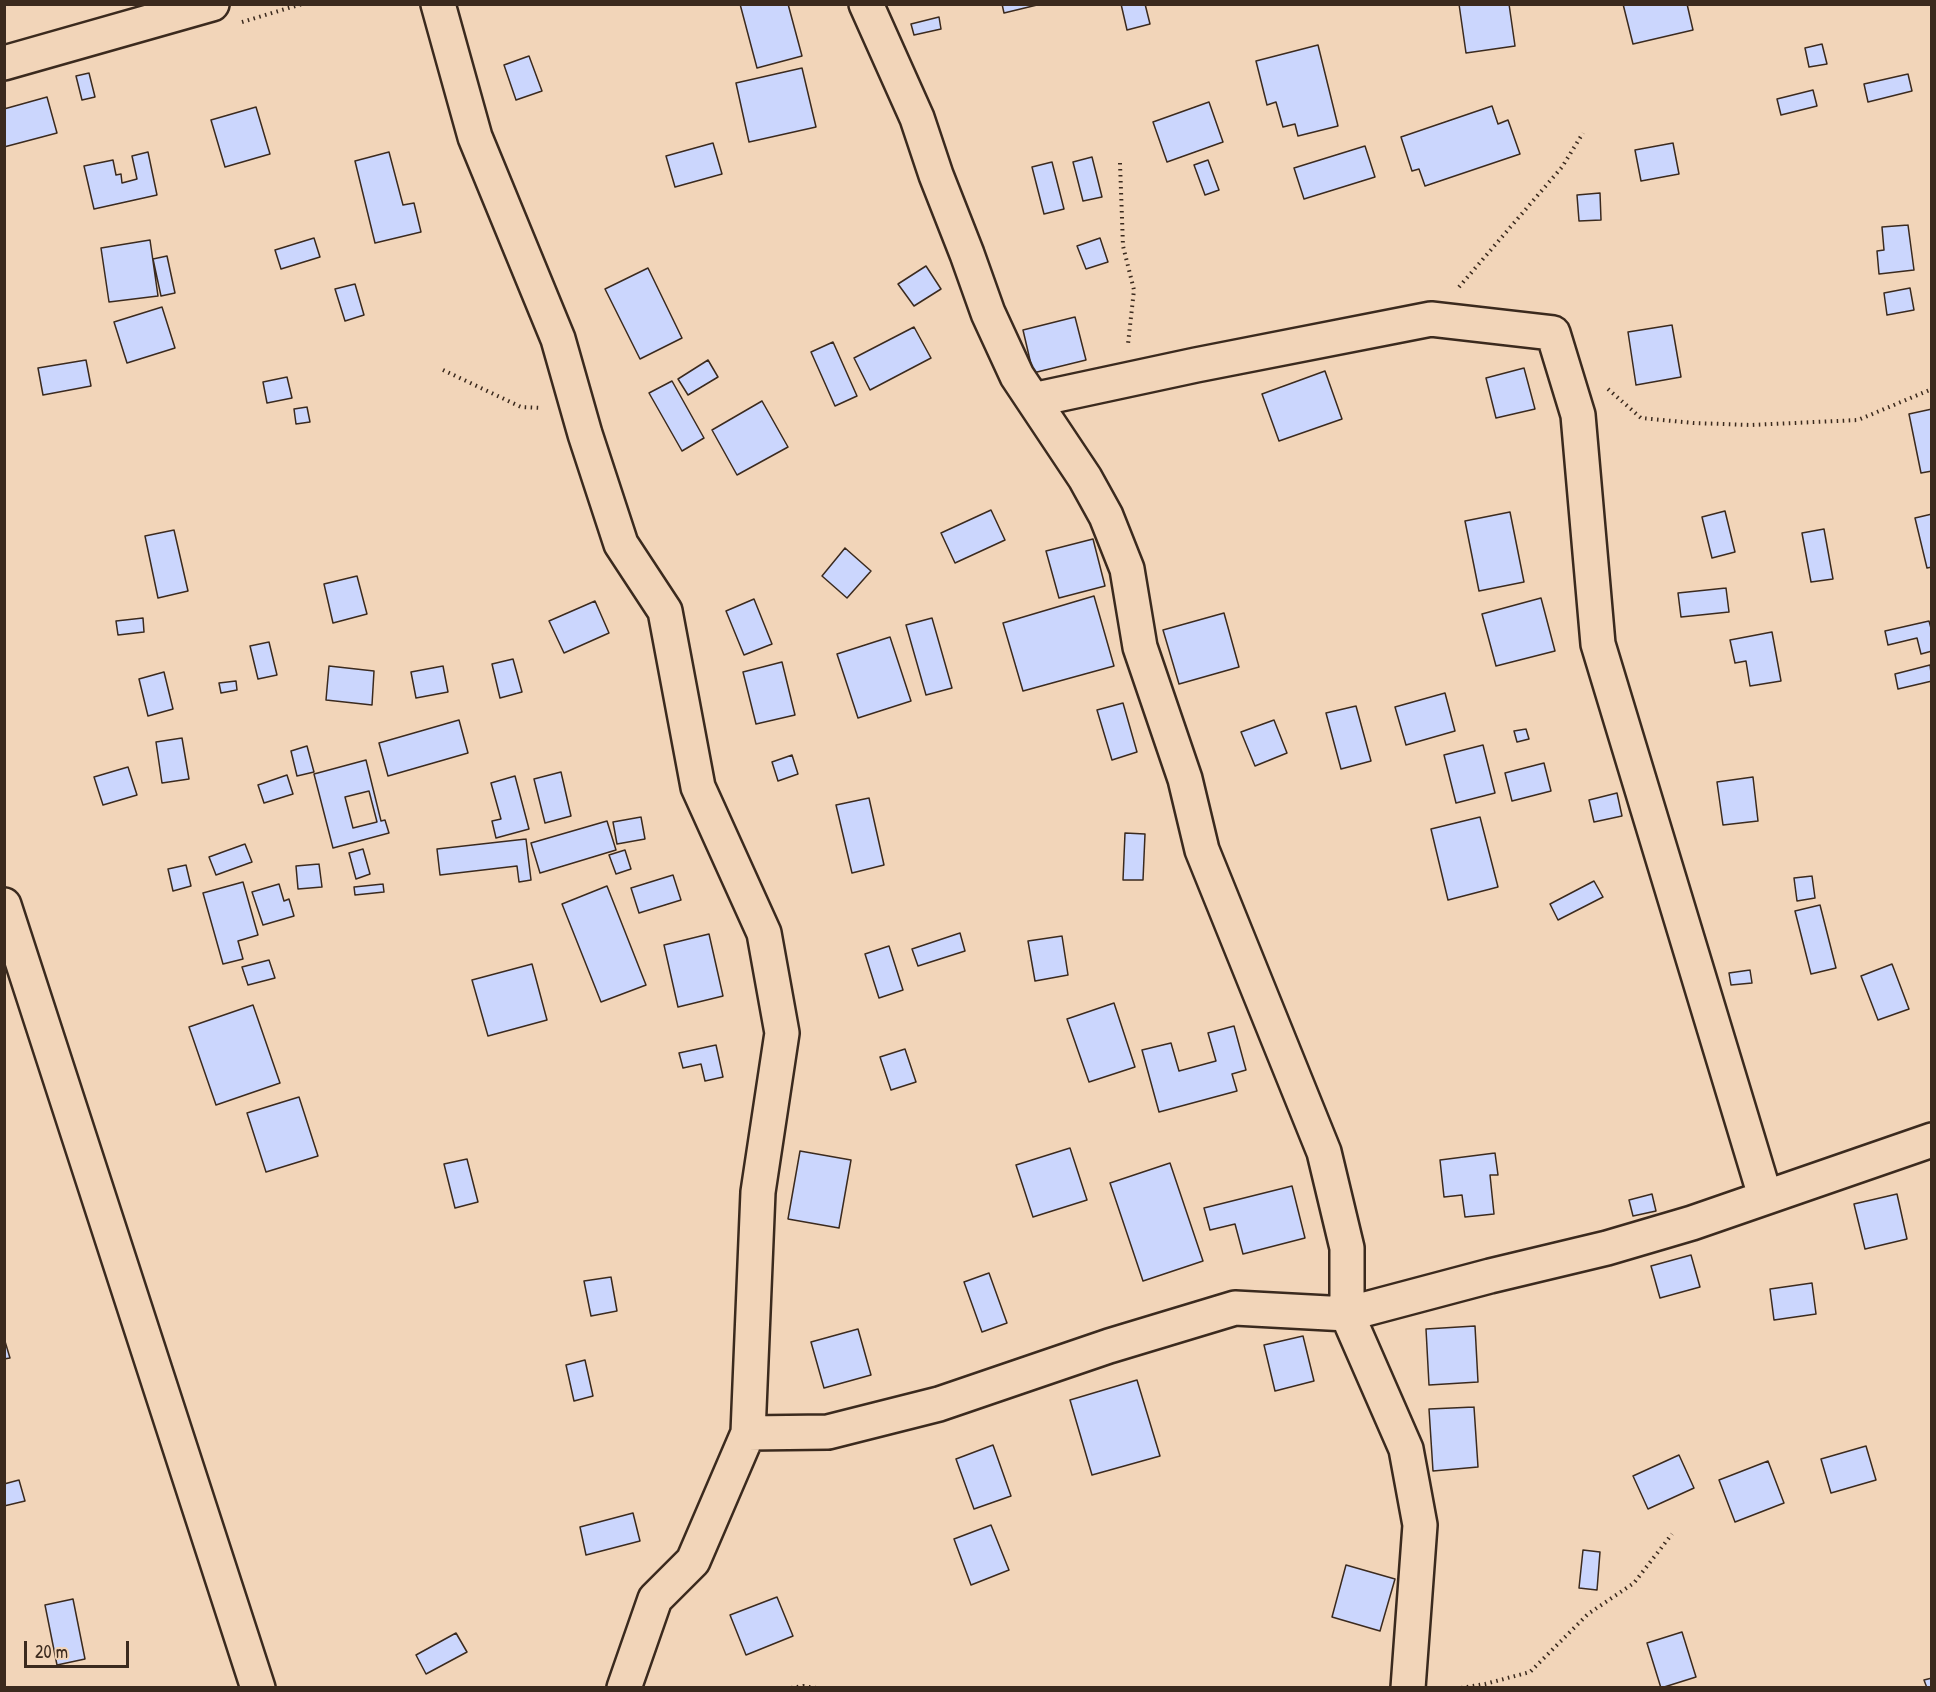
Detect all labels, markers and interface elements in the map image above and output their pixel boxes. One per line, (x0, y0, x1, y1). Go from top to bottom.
scale bar (27, 1629, 132, 1667)
text: 20 m (35, 1639, 68, 1664)

